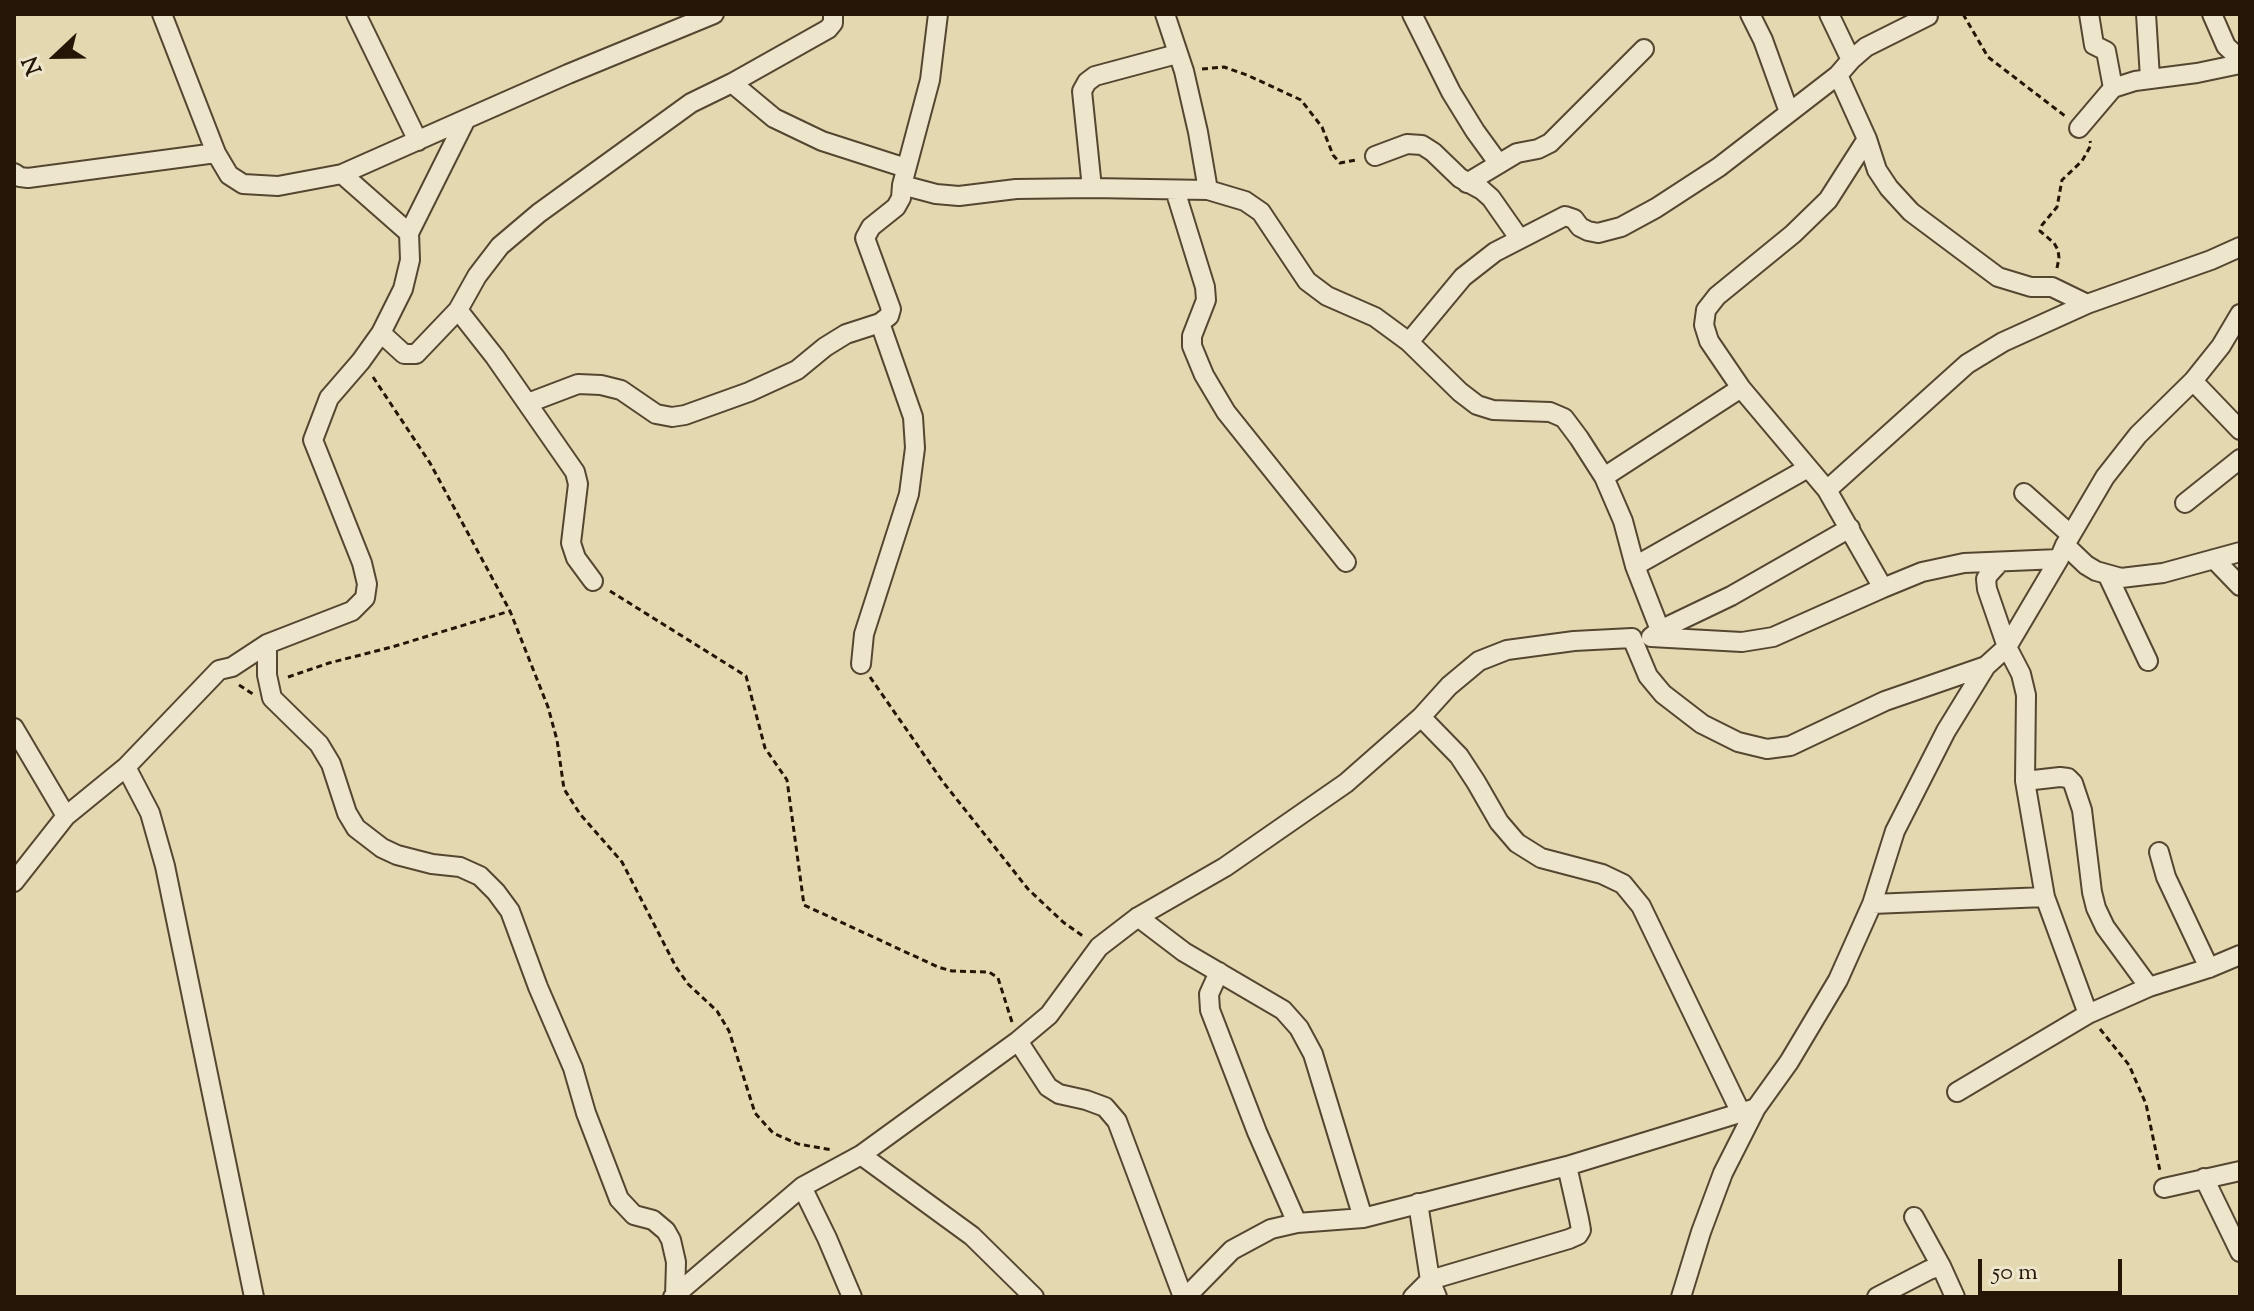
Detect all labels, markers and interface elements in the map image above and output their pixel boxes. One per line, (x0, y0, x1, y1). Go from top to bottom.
north arrow (16, 16, 96, 96)
text: N (16, 51, 52, 79)
scale bar (1982, 1243, 2126, 1293)
text: 50 m (1992, 1256, 2038, 1290)

